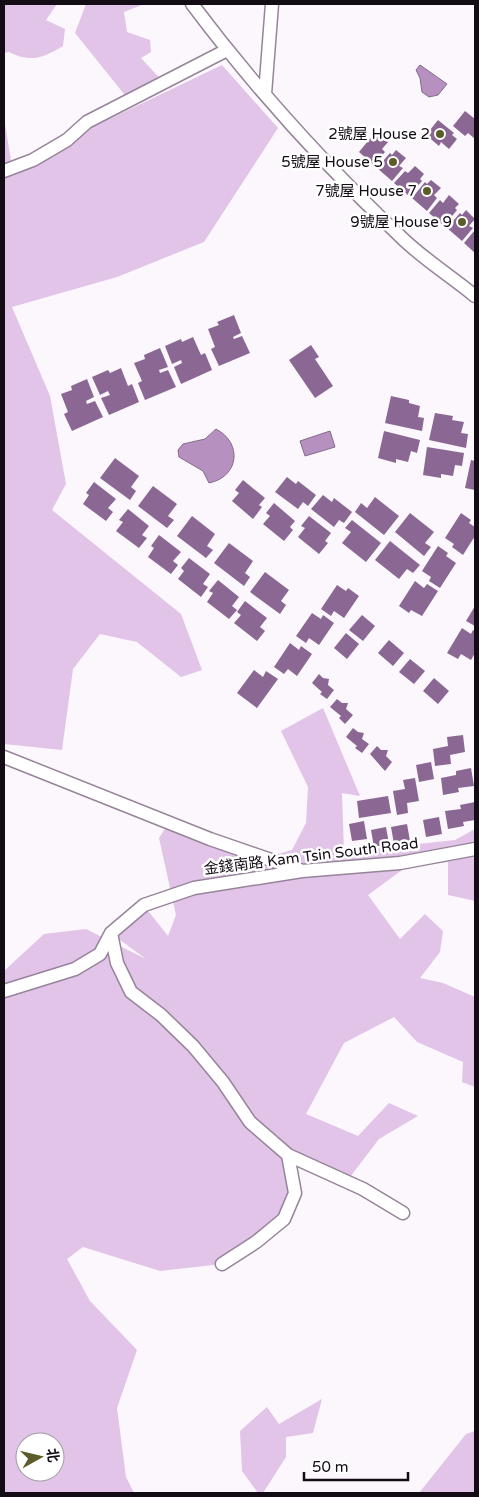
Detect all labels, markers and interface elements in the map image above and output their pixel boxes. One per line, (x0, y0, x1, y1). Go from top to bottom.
place label: 2號屋 House 2 (328, 125, 430, 143)
marker: 2號屋 House 2 (434, 128, 446, 140)
place label: 5號屋 House 5 (281, 153, 383, 171)
marker: 5號屋 House 5 (387, 156, 399, 168)
place label: 7號屋 House 7 (315, 182, 417, 200)
marker: 7號屋 House 7 (421, 185, 433, 197)
place label: 9號屋 House 9 (350, 213, 452, 231)
marker: 9號屋 House 9 (456, 216, 468, 228)
street label: 金錢南路 Kam Tsin South Road (203, 834, 419, 878)
north arrow (15, 1432, 65, 1482)
text: 北 (43, 1447, 62, 1463)
scale bar (304, 1450, 408, 1482)
text: 50 m (312, 1458, 349, 1476)

